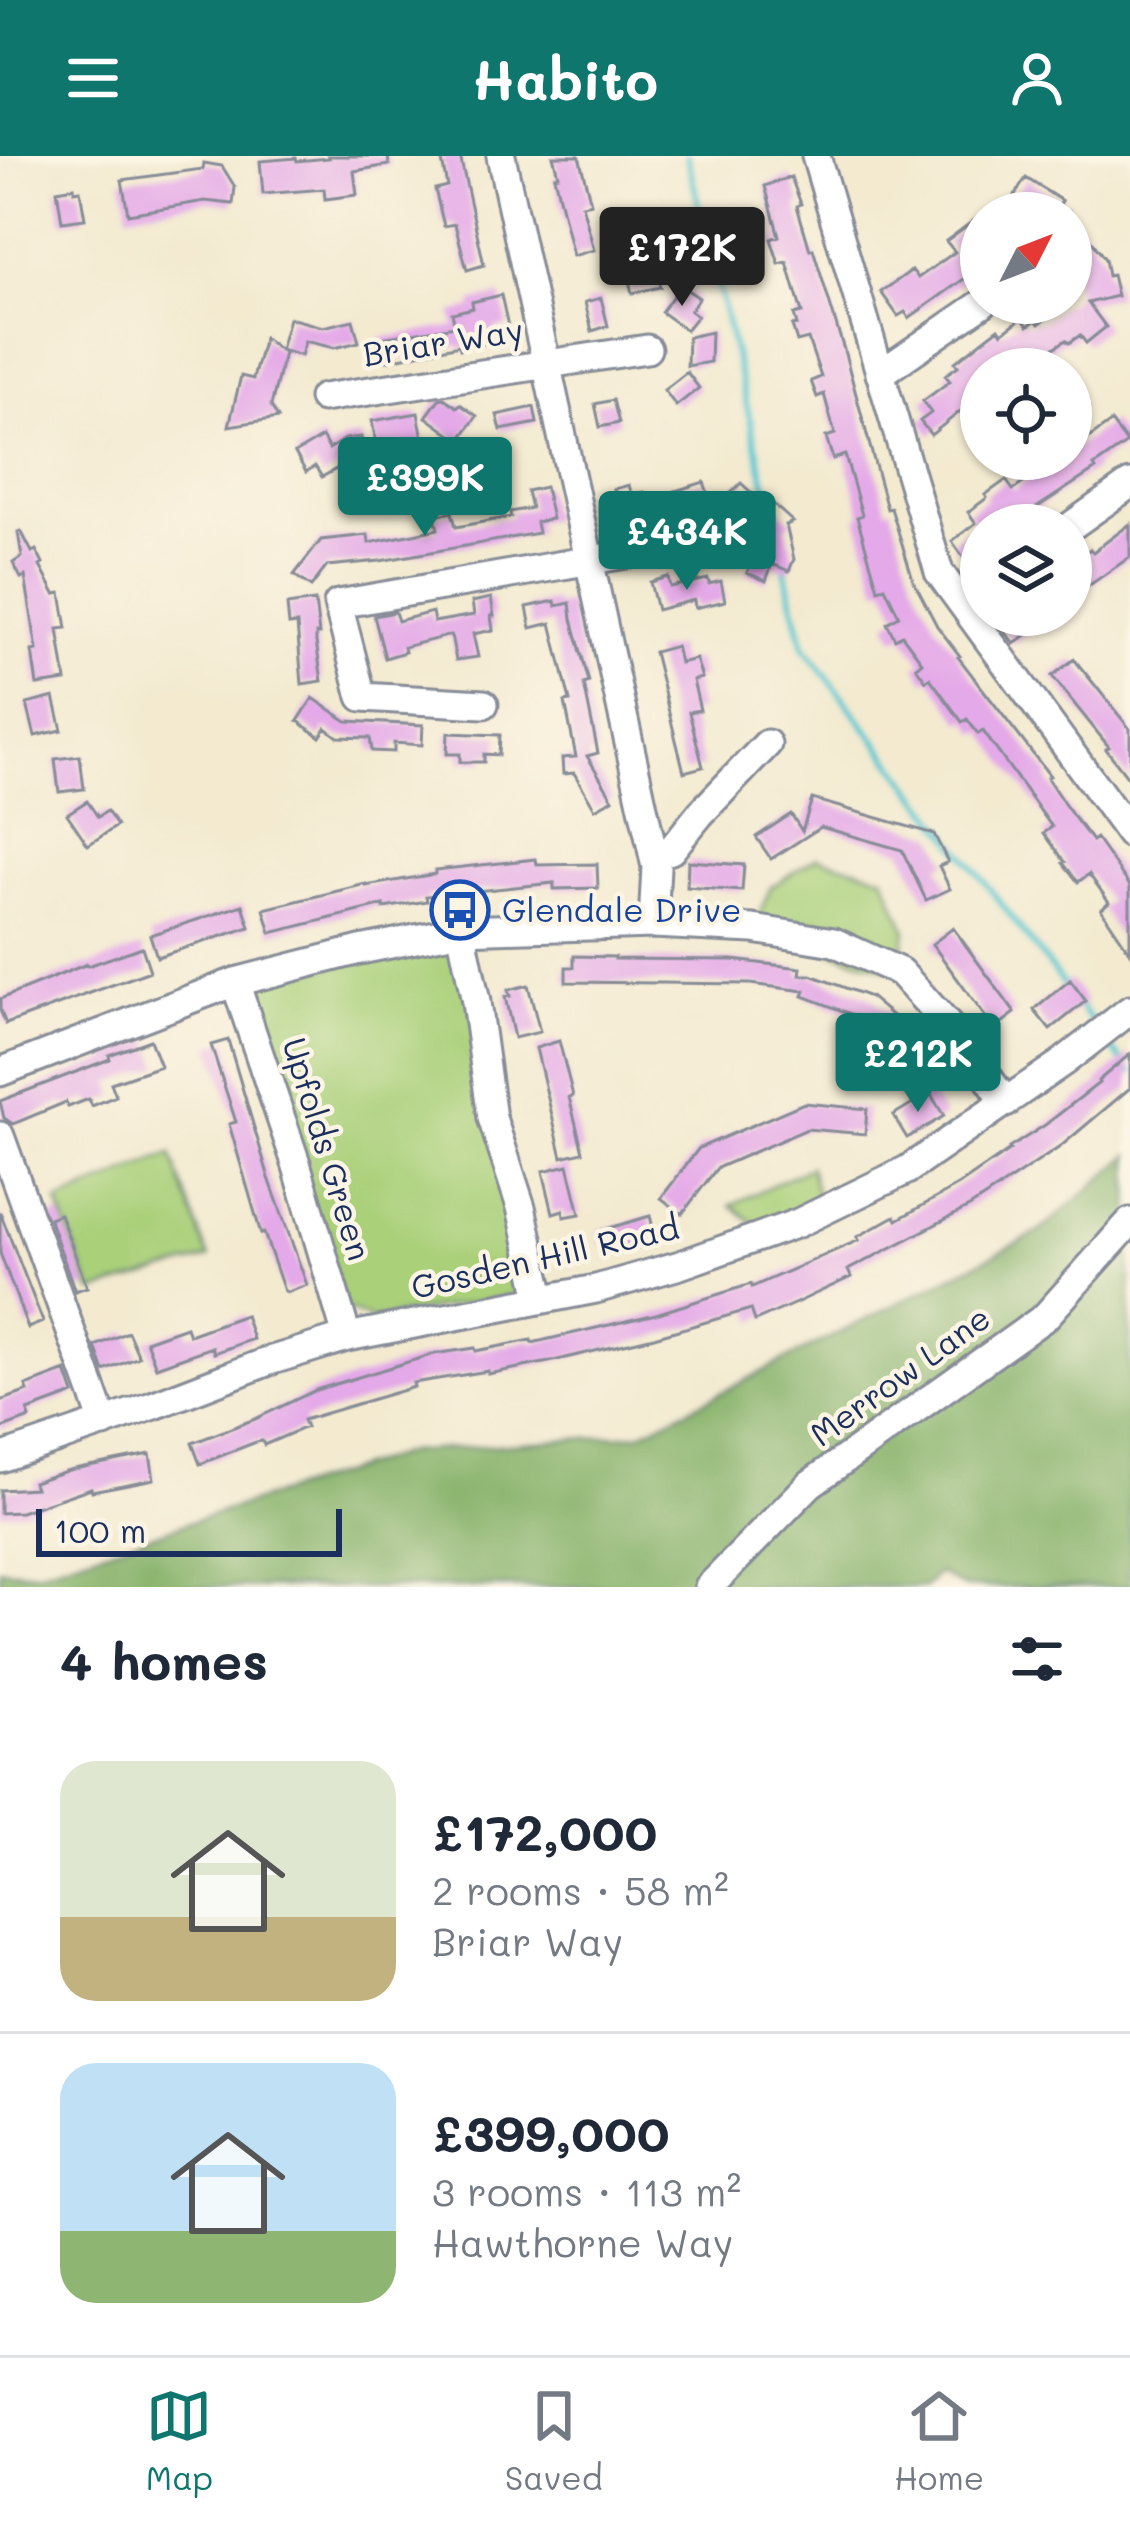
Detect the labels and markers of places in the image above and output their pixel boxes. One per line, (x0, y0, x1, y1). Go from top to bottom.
pin: £172K (598, 207, 766, 309)
pin: £399K (341, 437, 509, 539)
pin: £434K (603, 491, 771, 593)
bus stop icon: Glendale Drive (429, 879, 491, 941)
place label: Glendale Drive (502, 887, 741, 930)
pin: £212K (834, 1013, 1002, 1115)

